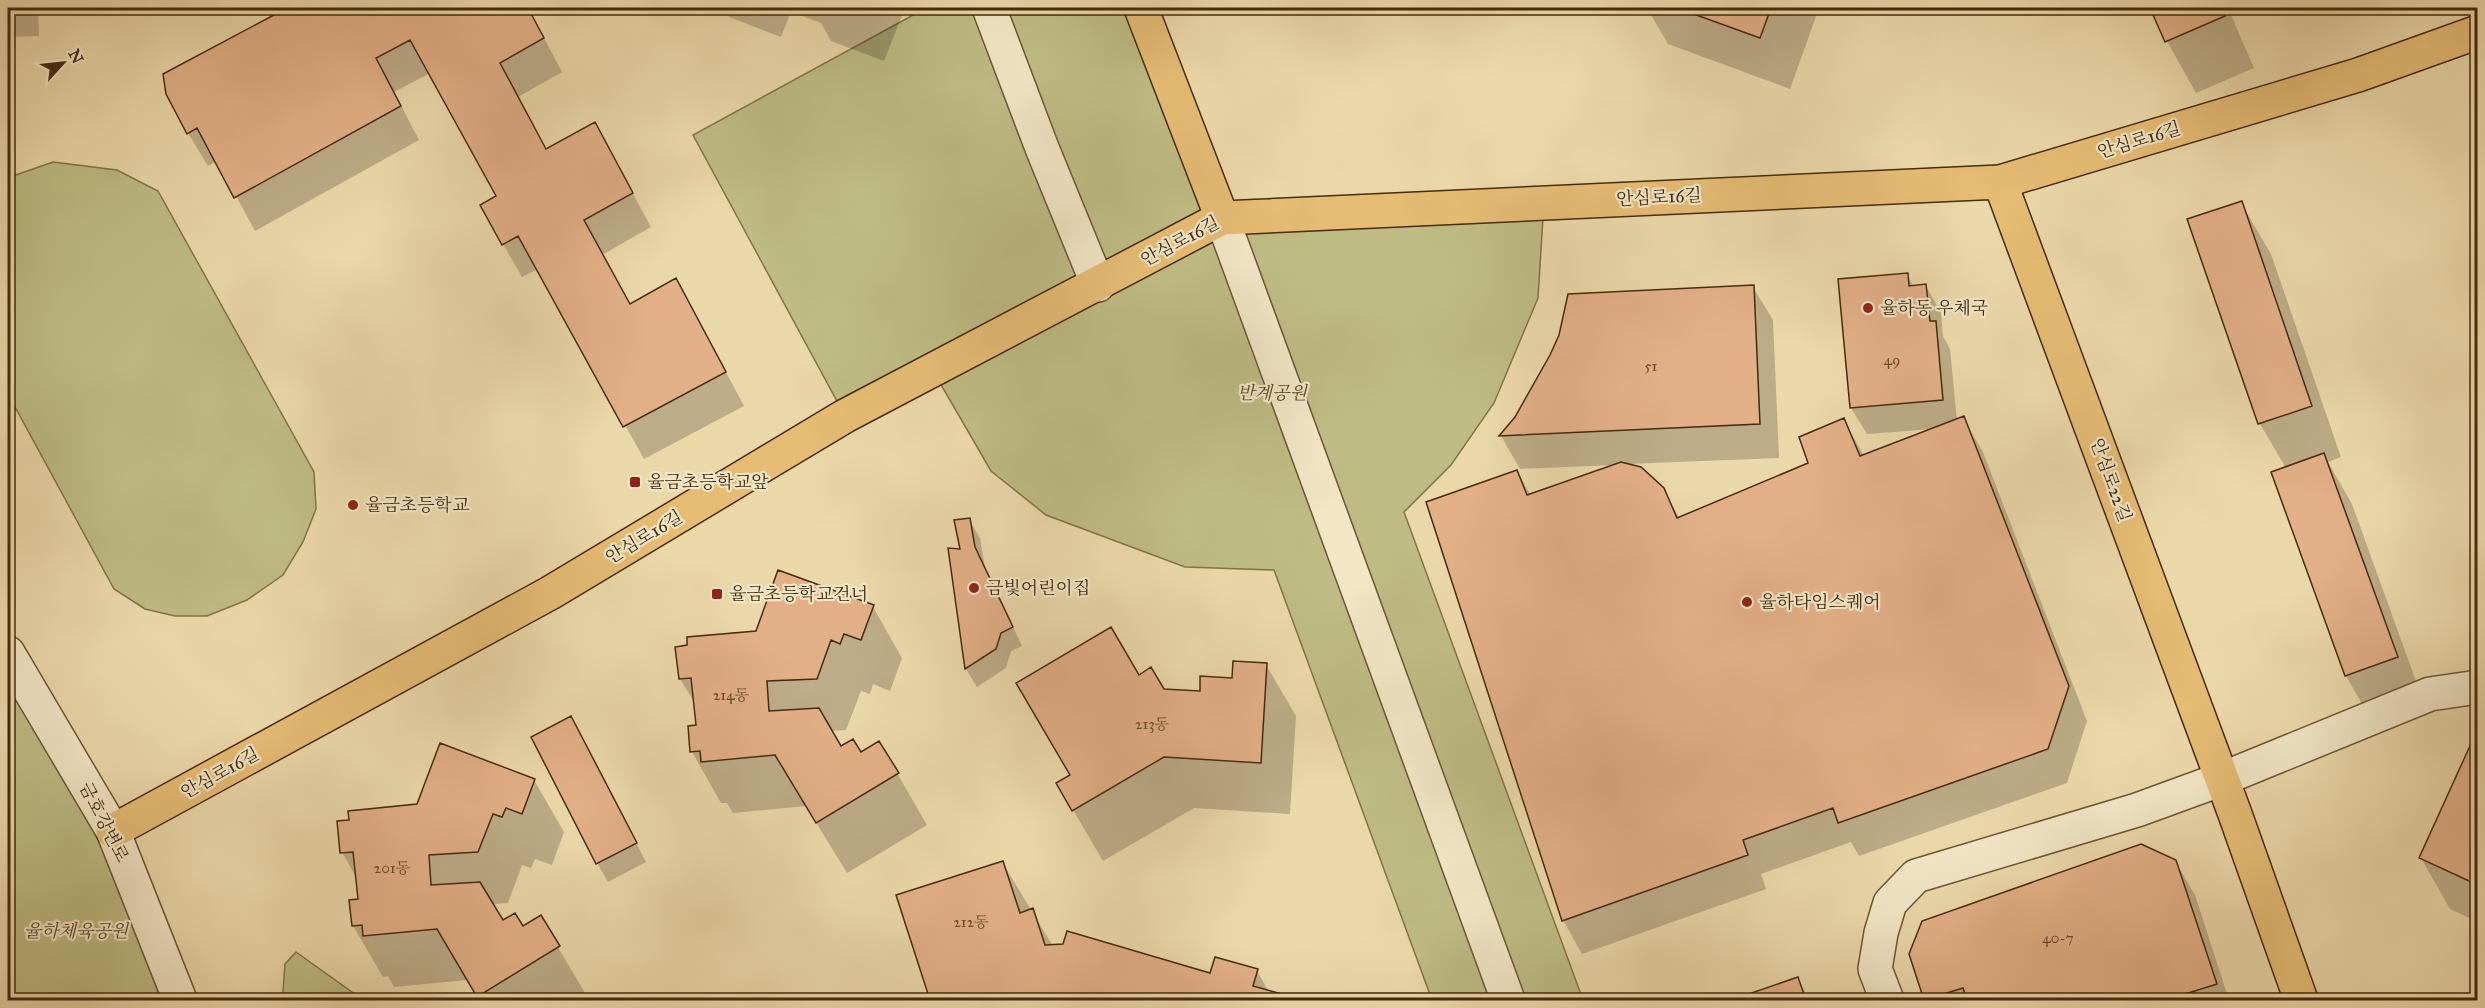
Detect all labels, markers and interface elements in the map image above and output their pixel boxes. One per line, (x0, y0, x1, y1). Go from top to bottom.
north arrow (33, 33, 93, 93)
text: N (64, 46, 88, 67)
street label: 안심로16길 (2095, 117, 2183, 163)
street label: 안심로16길 (1616, 184, 1702, 210)
street label: 안심로16길 (1137, 211, 1223, 271)
place label: 율하동 우체국 (1880, 297, 1988, 319)
marker: 율하동 우체국 (1861, 301, 1875, 315)
house number: 49 (1884, 351, 1900, 369)
house number: 51 (1645, 357, 1658, 375)
park label: 반계공원 (1237, 382, 1308, 404)
street label: 안심로22길 (2086, 435, 2136, 525)
place label: 율금초등학교앞 (647, 471, 769, 493)
marker: 율금초등학교앞 (628, 475, 642, 489)
place label: 율금초등학교 (365, 494, 470, 516)
marker: 율금초등학교 (346, 498, 360, 512)
street label: 안심로16길 (602, 505, 686, 569)
place label: 금빛어린이집 (986, 577, 1090, 599)
marker: 금빛어린이집 (967, 581, 981, 595)
place label: 율금초등학교건너 (729, 583, 868, 605)
marker: 율금초등학교건너 (710, 587, 724, 601)
place label: 율하타임스퀘어 (1759, 591, 1881, 613)
marker: 율하타임스퀘어 (1740, 595, 1754, 609)
house number: 214동 (713, 686, 750, 704)
house number: 213동 (1135, 715, 1169, 733)
street label: 안심로16길 (177, 743, 263, 803)
street label: 금호강변로 (74, 778, 134, 866)
house number: 201동 (374, 859, 411, 877)
house number: 212동 (953, 913, 989, 931)
park label: 율하체육공원 (24, 920, 130, 942)
house number: 40-7 (2042, 929, 2074, 947)

